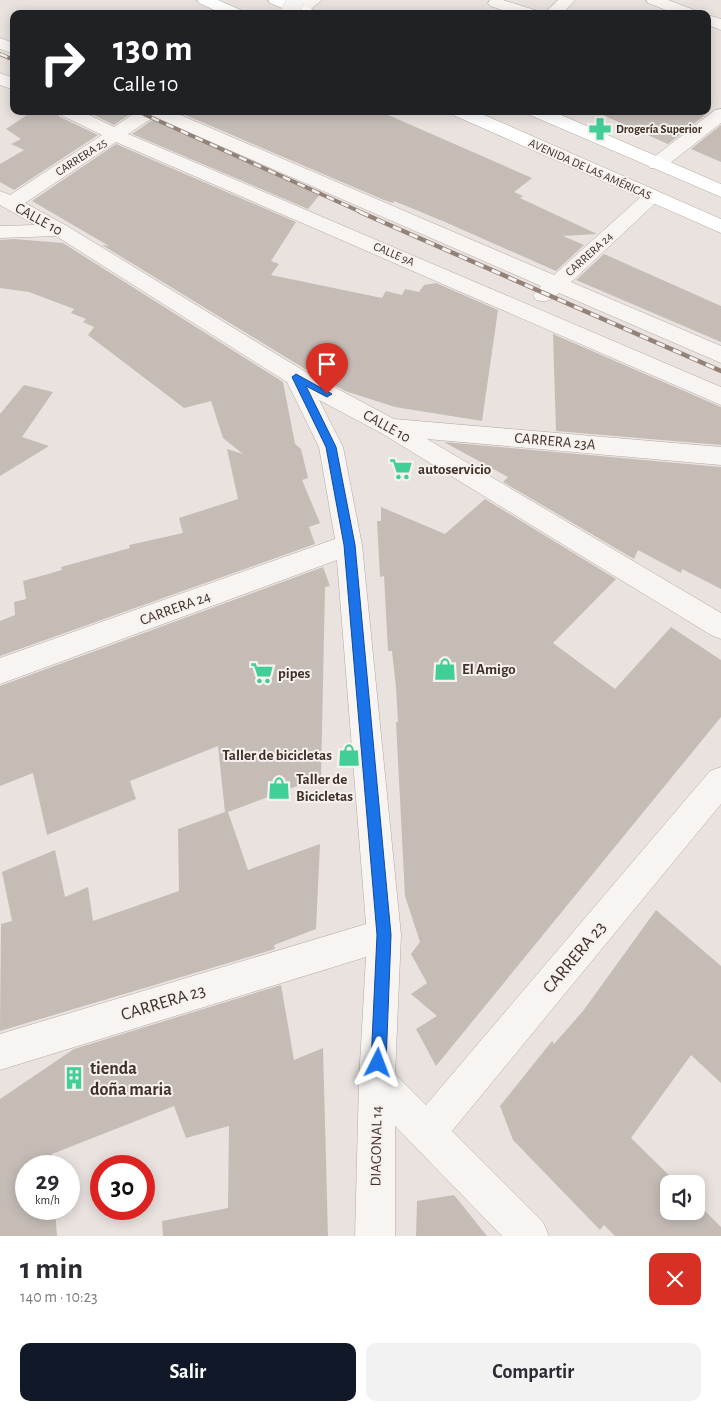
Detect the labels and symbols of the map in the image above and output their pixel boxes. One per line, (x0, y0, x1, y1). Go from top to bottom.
pharmacy icon: Drogería Superior (587, 116, 613, 142)
place label: Drogería Superior (616, 123, 703, 135)
street label: CARRERA 25 (53, 136, 109, 178)
street label: AVENIDA DE LAS AMÉRICAS (527, 136, 654, 202)
street label: CALLE 10 (12, 200, 65, 239)
street label: CARRERA 24 (563, 230, 615, 278)
street label: CALLE 9A (372, 240, 416, 268)
pin (306, 343, 348, 394)
street label: CALLE 10 (360, 407, 413, 446)
street label: CARRERA 23A (514, 430, 597, 453)
supermarket icon: autoservicio (388, 456, 414, 482)
place label: autoservicio (418, 462, 491, 477)
street label: CARRERA 24 (138, 589, 212, 628)
shop icon: El Amigo (432, 656, 458, 682)
supermarket icon: pipes (249, 660, 275, 686)
place label: El Amigo (462, 662, 516, 677)
place label: pipes (278, 666, 310, 681)
shop icon: Taller de bicicletas (336, 742, 362, 768)
place label: Taller de bicicletas (222, 748, 332, 763)
place label: Taller de Bicicletas (296, 772, 353, 804)
shop icon: Taller de Bicicletas (266, 775, 292, 801)
street label: CARRERA 23 (540, 918, 610, 997)
street label: CARRERA 23 (119, 982, 208, 1024)
position arrow (351, 1036, 403, 1088)
place label: tienda doña maria (90, 1060, 172, 1099)
building icon: tienda doña maria (61, 1065, 87, 1091)
street label: DIAGONAL 14 (368, 1106, 385, 1186)
speed limit sign: 30 (90, 1155, 155, 1220)

